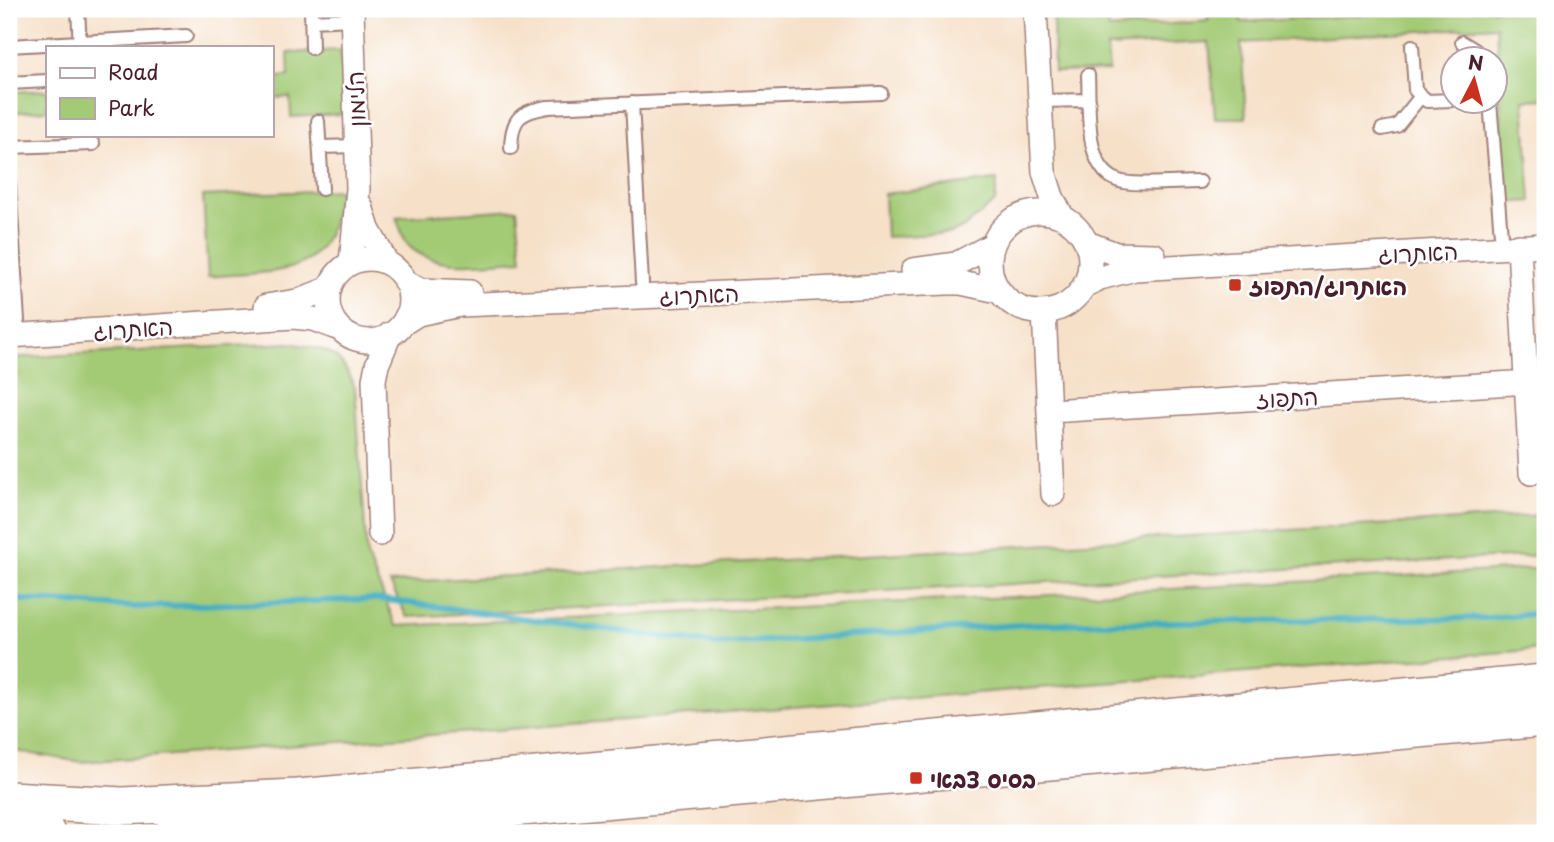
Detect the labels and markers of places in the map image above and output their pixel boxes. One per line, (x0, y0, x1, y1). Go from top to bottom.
place label: האתרוג/התפוז (1249, 268, 1407, 303)
marker: האתרוג/התפוז (1227, 277, 1243, 293)
place label: בסיס צבאי (930, 761, 1036, 796)
marker: בסיס צבאי (908, 770, 924, 786)

